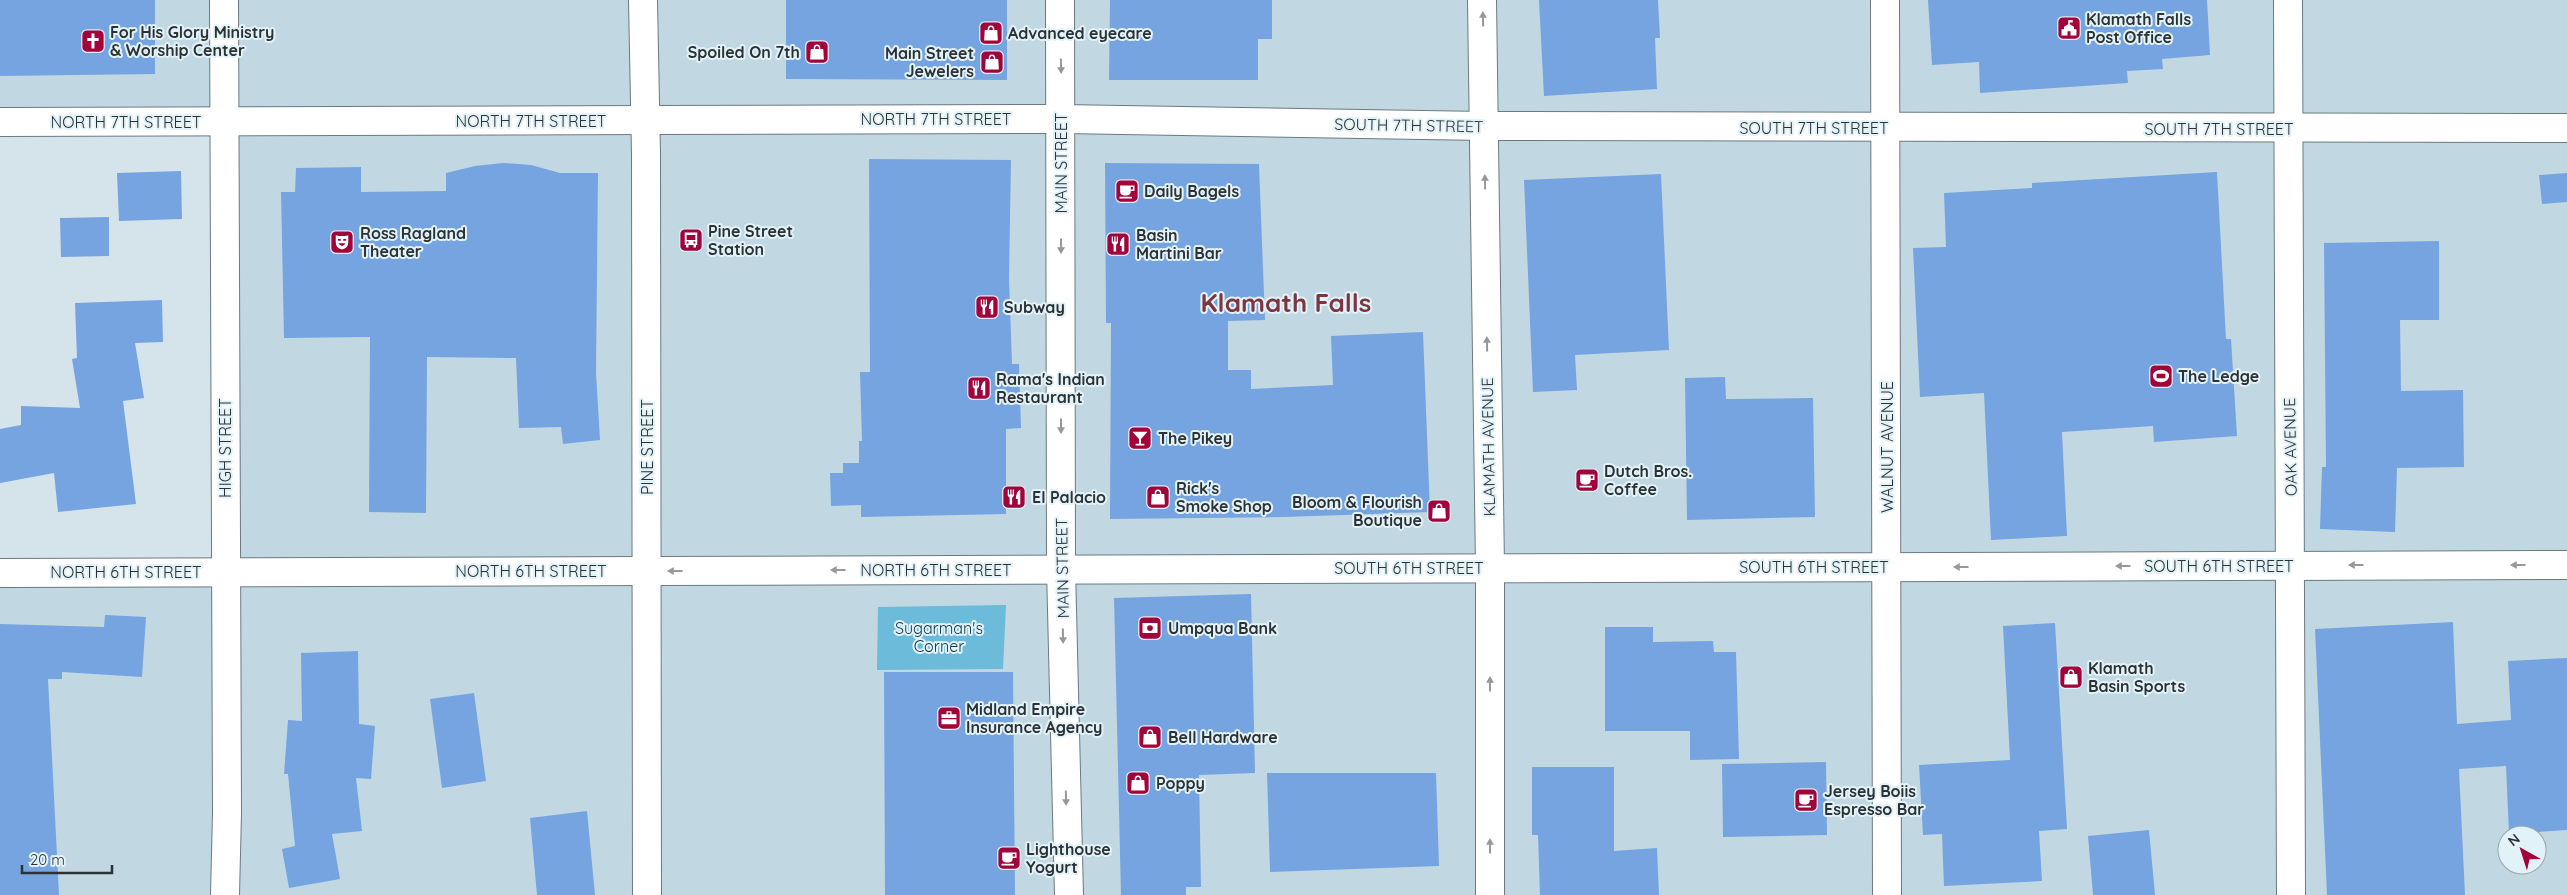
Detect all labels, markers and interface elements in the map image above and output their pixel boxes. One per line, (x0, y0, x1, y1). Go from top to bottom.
place label: Klamath Falls Post Office (2086, 9, 2191, 47)
one-way arrow (1478, 11, 1486, 27)
public building icon: Klamath Falls Post Office (2056, 15, 2082, 41)
shop icon: Advanced eyecare (978, 20, 1004, 46)
place label: For His Glory Ministry & Worship Center (110, 22, 275, 60)
place label: Advanced eyecare (1008, 23, 1152, 43)
church icon: For His Glory Ministry & Worship Center (80, 28, 106, 54)
shop icon: Spoiled On 7th (804, 39, 830, 65)
place label: Spoiled On 7th (688, 42, 800, 62)
place label: Main Street Jewelers (885, 43, 974, 81)
shop icon: Main Street Jewelers (979, 49, 1005, 75)
one-way arrow (1057, 58, 1065, 74)
street label: NORTH 7TH STREET (861, 109, 1012, 129)
street label: NORTH 7TH STREET (456, 111, 607, 131)
street label: NORTH 7TH STREET (51, 112, 202, 132)
street label: MAIN STREET (1051, 112, 1071, 213)
street label: SOUTH 7TH STREET (1334, 114, 1484, 136)
street label: SOUTH 7TH STREET (1739, 118, 1889, 138)
street label: SOUTH 7TH STREET (2144, 119, 2294, 139)
one-way arrow (1481, 174, 1489, 190)
cafe icon: Daily Bagels (1114, 178, 1140, 204)
place label: Daily Bagels (1144, 181, 1239, 201)
place label: Pine Street Station (708, 221, 793, 259)
place label: Ross Ragland Theater (360, 223, 466, 261)
place label: Basin Martini Bar (1136, 225, 1222, 263)
bus stop icon: Pine Street Station (678, 227, 704, 253)
theatre icon: Ross Ragland Theater (329, 229, 355, 255)
restaurant icon: Basin Martini Bar (1105, 231, 1131, 257)
one-way arrow (1057, 238, 1065, 254)
district label: Klamath Falls (1201, 286, 1371, 319)
restaurant icon: Subway (974, 294, 1000, 320)
place label: Subway (1004, 297, 1065, 317)
one-way arrow (1483, 336, 1491, 352)
sports icon: The Ledge (2148, 363, 2174, 389)
place label: The Ledge (2178, 366, 2259, 386)
place label: Rama's Indian Restaurant (996, 369, 1105, 407)
restaurant icon: Rama's Indian Restaurant (966, 375, 992, 401)
street label: KLAMATH AVENUE (1477, 377, 1499, 517)
street label: WALNUT AVENUE (1877, 381, 1897, 513)
street label: HIGH STREET (215, 398, 235, 498)
street label: OAK AVENUE (2279, 398, 2301, 496)
street label: PINE STREET (637, 399, 657, 495)
one-way arrow (1057, 418, 1065, 434)
bar icon: The Pikey (1127, 425, 1153, 451)
place label: The Pikey (1158, 428, 1232, 448)
place label: Dutch Bros. Coffee (1604, 461, 1692, 499)
cafe icon: Dutch Bros. Coffee (1574, 467, 1600, 493)
place label: Rick's Smoke Shop (1176, 478, 1272, 516)
restaurant icon: El Palacio (1001, 484, 1027, 510)
shop icon: Rick's Smoke Shop (1145, 484, 1171, 510)
place label: El Palacio (1032, 487, 1106, 507)
place label: Bloom & Flourish Boutique (1292, 492, 1422, 530)
shop icon: Bloom & Flourish Boutique (1426, 498, 1452, 524)
street label: MAIN STREET (1051, 517, 1073, 619)
street label: SOUTH 6TH STREET (2144, 556, 2294, 576)
street label: SOUTH 6TH STREET (1739, 557, 1889, 577)
street label: SOUTH 6TH STREET (1334, 558, 1484, 578)
street label: NORTH 6TH STREET (860, 560, 1012, 580)
street label: NORTH 6TH STREET (455, 561, 607, 581)
one-way arrow (2348, 561, 2364, 569)
one-way arrow (2510, 561, 2526, 569)
street label: NORTH 6TH STREET (50, 562, 202, 582)
one-way arrow (2115, 562, 2131, 570)
one-way arrow (1953, 563, 1969, 571)
one-way arrow (829, 566, 845, 574)
one-way arrow (667, 567, 683, 575)
bank icon: Umpqua Bank (1137, 615, 1163, 641)
park label: Sugarman's Corner (895, 618, 983, 656)
place label: Umpqua Bank (1168, 618, 1277, 638)
one-way arrow (1059, 628, 1067, 644)
place label: Klamath Basin Sports (2088, 658, 2185, 696)
shop icon: Klamath Basin Sports (2058, 664, 2084, 690)
one-way arrow (1486, 676, 1494, 692)
place label: Midland Empire Insurance Agency (966, 699, 1102, 737)
office icon: Midland Empire Insurance Agency (936, 705, 962, 731)
shop icon: Bell Hardware (1137, 724, 1163, 750)
place label: Bell Hardware (1168, 727, 1278, 747)
shop icon: Poppy (1125, 770, 1151, 796)
place label: Poppy (1156, 773, 1205, 793)
place label: Jersey Boiis Espresso Bar (1824, 781, 1924, 819)
cafe icon: Jersey Boiis Espresso Bar (1793, 787, 1819, 813)
one-way arrow (1063, 790, 1071, 806)
north arrow (2497, 825, 2547, 875)
text: N (2504, 830, 2523, 850)
one-way arrow (1486, 838, 1494, 854)
place label: Lighthouse Yogurt (1026, 839, 1111, 877)
scale bar (22, 842, 112, 874)
cafe icon: Lighthouse Yogurt (996, 845, 1022, 871)
text: 20 m (30, 850, 65, 869)

